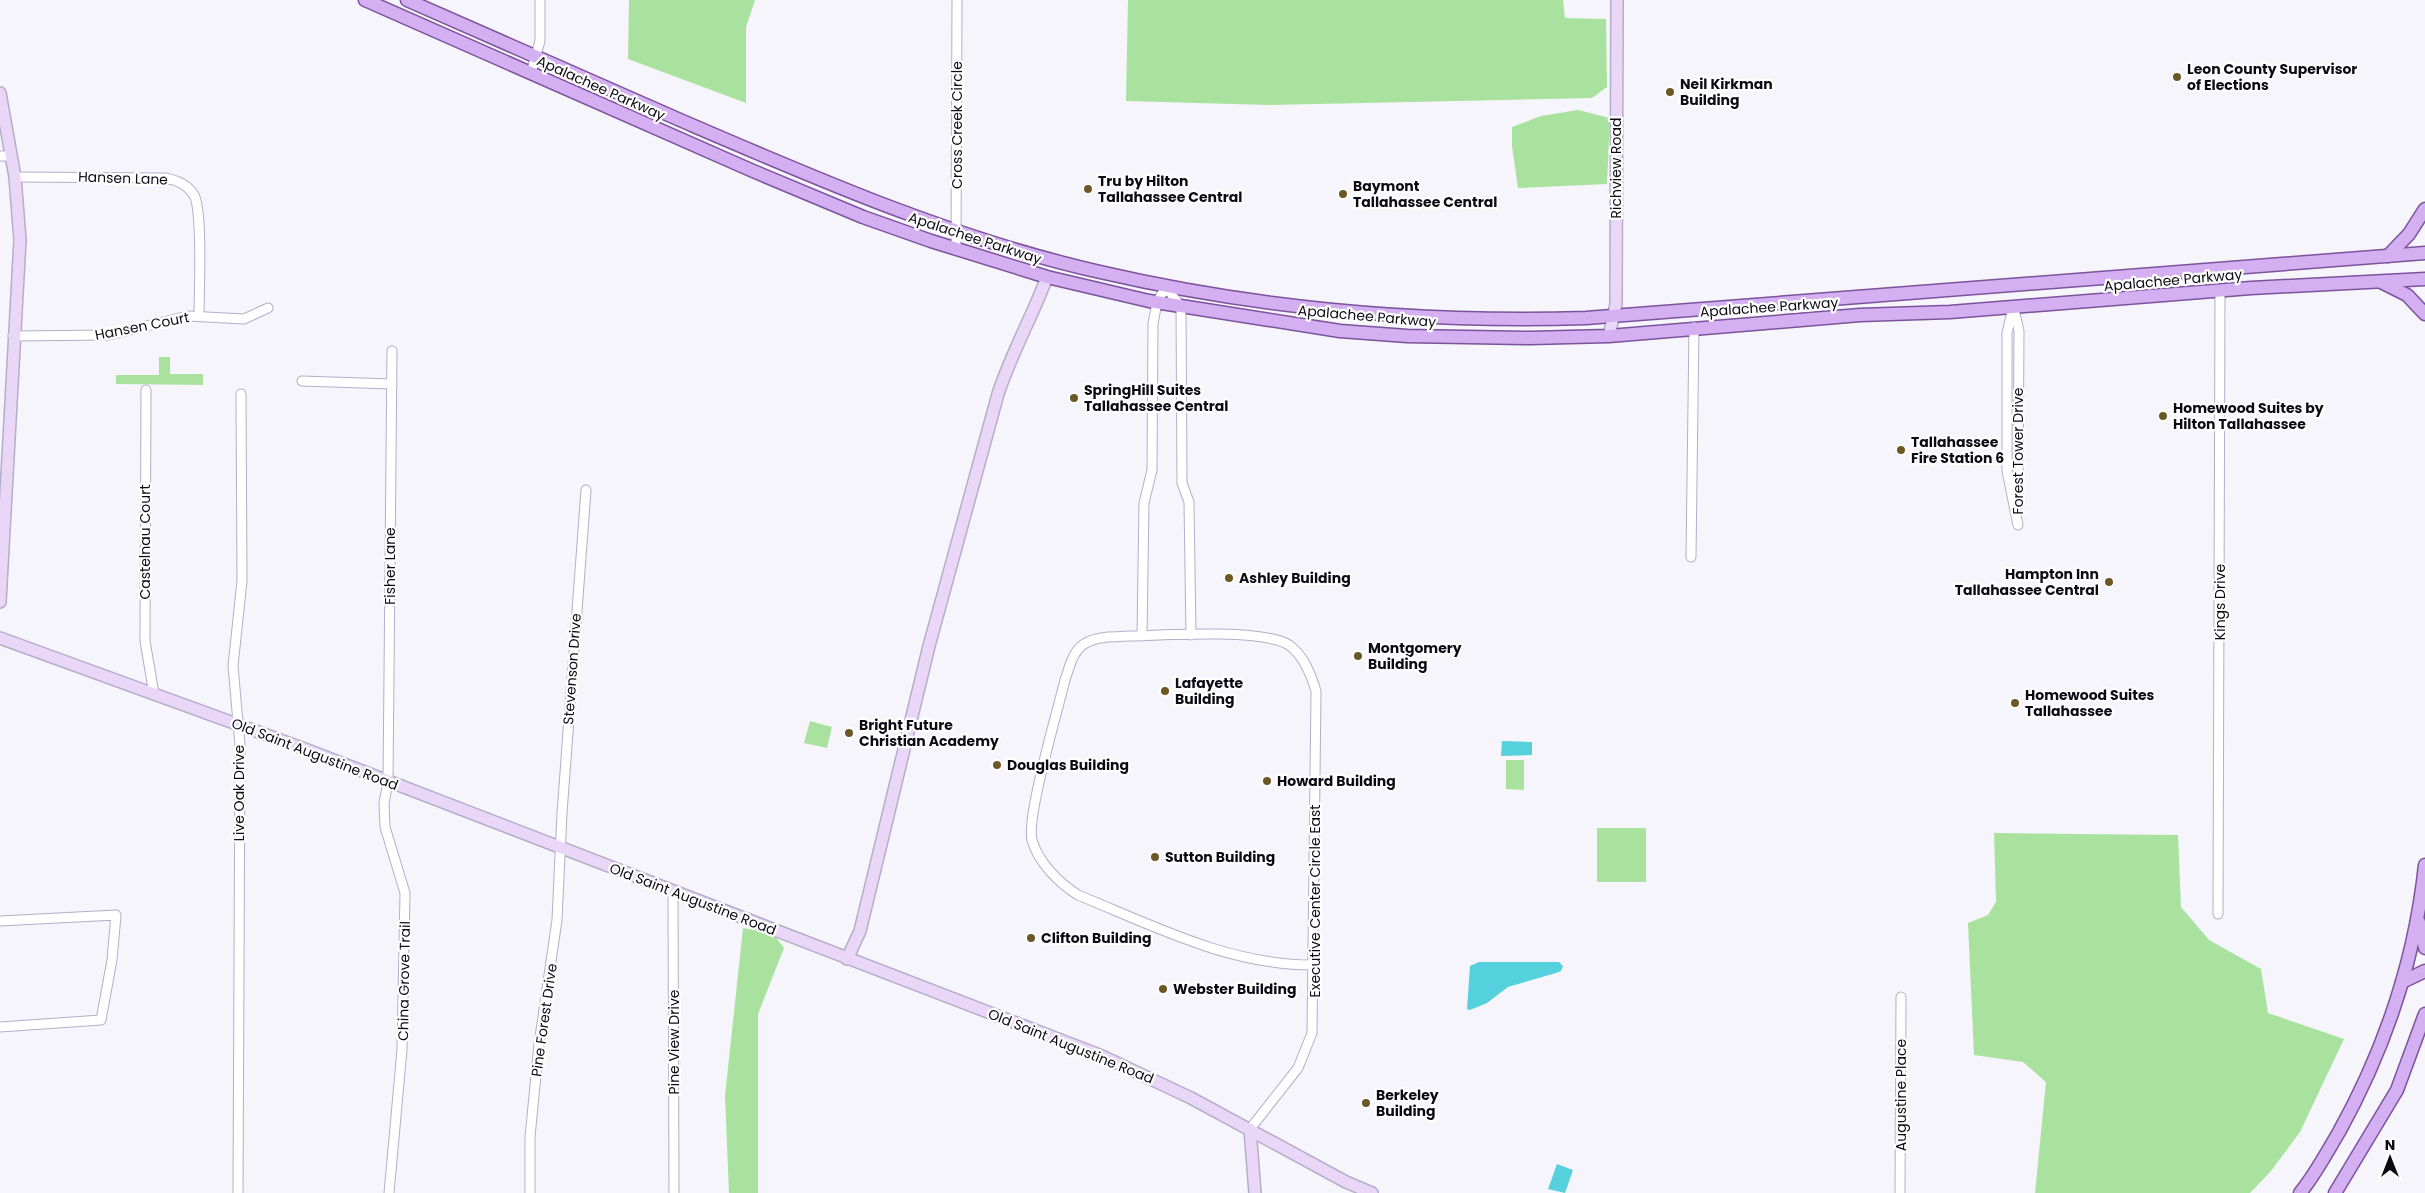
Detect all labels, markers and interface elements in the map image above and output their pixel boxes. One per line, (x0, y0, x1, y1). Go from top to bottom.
street label: Apalachee Parkway (534, 51, 669, 125)
place label: Leon County Supervisor of Elections (2187, 59, 2357, 95)
street label: Cross Creek Circle (947, 61, 967, 189)
marker: Leon County Supervisor of Elections (2171, 71, 2183, 83)
place label: Neil Kirkman Building (1680, 74, 1773, 110)
marker: Neil Kirkman Building (1664, 86, 1676, 98)
street label: Richview Road (1606, 117, 1626, 219)
street label: Hansen Lane (78, 166, 169, 190)
place label: Tru by Hilton Tallahassee Central (1098, 171, 1242, 207)
place label: Baymont Tallahassee Central (1353, 176, 1497, 212)
marker: Tru by Hilton Tallahassee Central (1082, 183, 1094, 195)
marker: Baymont Tallahassee Central (1337, 188, 1349, 200)
street label: Apalachee Parkway (906, 207, 1044, 269)
street label: Apalachee Parkway (2103, 264, 2243, 296)
street label: Apalachee Parkway (1699, 292, 1839, 322)
street label: Apalachee Parkway (1297, 300, 1437, 332)
street label: Hansen Court (93, 307, 191, 345)
place label: SpringHill Suites Tallahassee Central (1084, 380, 1228, 416)
street label: Forest Tower Drive (2008, 387, 2028, 514)
marker: SpringHill Suites Tallahassee Central (1068, 392, 1080, 404)
place label: Homewood Suites by Hilton Tallahassee (2173, 398, 2324, 434)
marker: Homewood Suites by Hilton Tallahassee (2157, 410, 2169, 422)
place label: Tallahassee Fire Station 6 (1911, 432, 2004, 468)
marker: Tallahassee Fire Station 6 (1895, 444, 1907, 456)
street label: Castelnau Court (135, 485, 155, 599)
street label: Fisher Lane (380, 527, 400, 605)
street label: Kings Drive (2210, 563, 2230, 640)
place label: Hampton Inn Tallahassee Central (1955, 564, 2099, 600)
place label: Ashley Building (1239, 568, 1351, 588)
marker: Ashley Building (1223, 572, 1235, 584)
marker: Hampton Inn Tallahassee Central (2103, 576, 2115, 588)
street label: Stevenson Drive (558, 612, 586, 725)
place label: Montgomery Building (1368, 638, 1462, 674)
marker: Montgomery Building (1352, 650, 1364, 662)
place label: Lafayette Building (1175, 673, 1244, 709)
marker: Lafayette Building (1159, 685, 1171, 697)
place label: Homewood Suites Tallahassee (2025, 685, 2155, 721)
marker: Homewood Suites Tallahassee (2009, 697, 2021, 709)
street label: Old Saint Augustine Road (229, 713, 401, 795)
place label: Bright Future Christian Academy (859, 715, 999, 751)
marker: Bright Future Christian Academy (843, 727, 855, 739)
street label: Live Oak Drive (229, 745, 249, 841)
place label: Douglas Building (1007, 755, 1129, 775)
marker: Douglas Building (991, 759, 1003, 771)
place label: Howard Building (1277, 771, 1396, 791)
marker: Howard Building (1261, 775, 1273, 787)
street label: Executive Center Circle East (1305, 805, 1325, 997)
place label: Sutton Building (1165, 847, 1275, 867)
marker: Sutton Building (1149, 851, 1161, 863)
street label: Old Saint Augustine Road (607, 858, 779, 940)
street label: China Grove Trail (393, 921, 415, 1041)
place label: Clifton Building (1041, 928, 1151, 948)
marker: Clifton Building (1025, 932, 1037, 944)
street label: Pine Forest Drive (526, 962, 562, 1078)
place label: Webster Building (1173, 979, 1296, 999)
marker: Webster Building (1157, 983, 1169, 995)
street label: Pine View Drive (664, 989, 684, 1094)
street label: Old Saint Augustine Road (985, 1004, 1157, 1088)
street label: Augustine Place (1891, 1039, 1911, 1151)
place label: Berkeley Building (1376, 1085, 1439, 1121)
marker: Berkeley Building (1360, 1097, 1372, 1109)
north arrow (2365, 1133, 2415, 1183)
text: N (2385, 1135, 2395, 1155)

